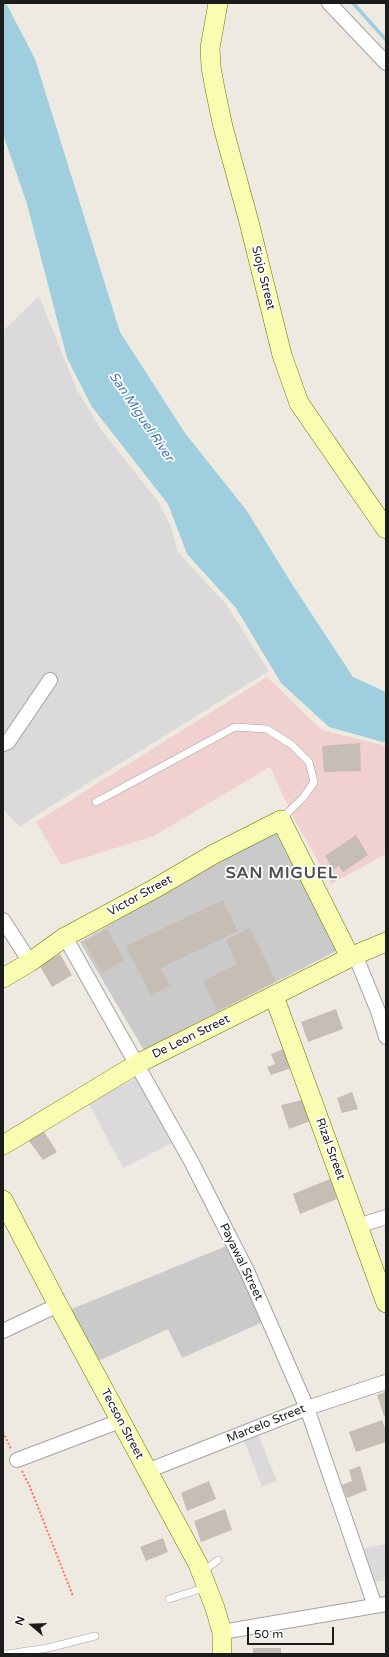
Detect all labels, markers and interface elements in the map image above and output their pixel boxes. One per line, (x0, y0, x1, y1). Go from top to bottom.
street label: Siojo Street (248, 245, 278, 311)
water label: San Miguel River (105, 370, 177, 464)
district label: SAN MIGUEL (226, 864, 338, 884)
street label: Victor Street (105, 872, 175, 920)
street label: De Leon Street (150, 1012, 232, 1062)
street label: Rizal Street (312, 1116, 348, 1182)
street label: Payawal Street (216, 1221, 266, 1303)
street label: Tecson Street (97, 1386, 147, 1462)
street label: Marcelo Street (225, 1402, 307, 1446)
north arrow (12, 1605, 52, 1645)
text: N (13, 1615, 28, 1627)
scale bar (249, 1619, 336, 1645)
text: 50 m (254, 1627, 283, 1641)

